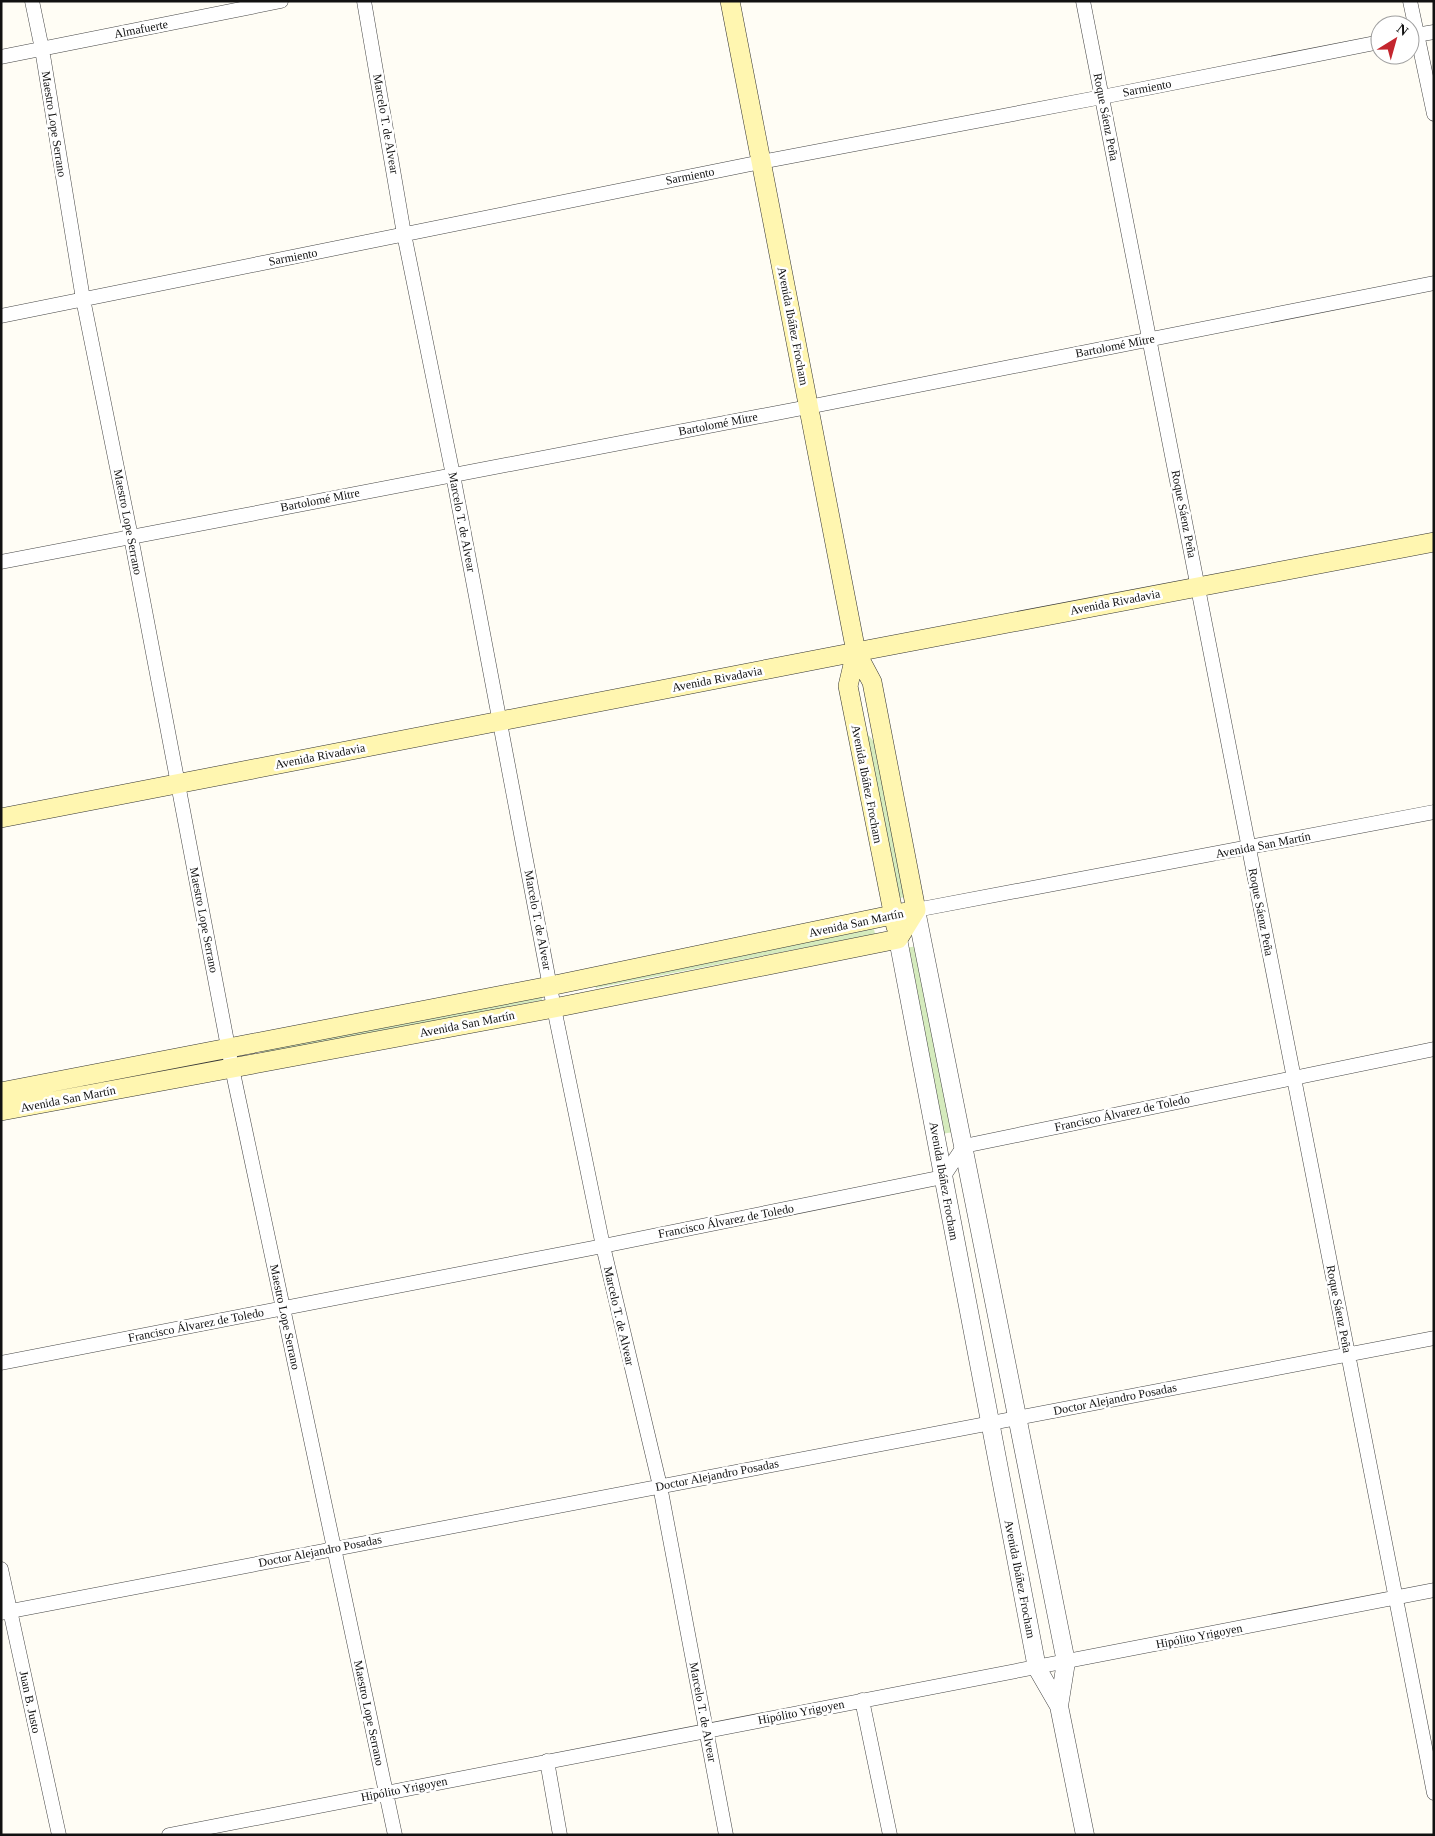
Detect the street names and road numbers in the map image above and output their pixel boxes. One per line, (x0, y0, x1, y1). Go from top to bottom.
street label: Almafuerte (113, 17, 169, 41)
street label: Maestro Lope Serrano (39, 70, 69, 178)
street label: Roque Sáenz Peña (1091, 72, 1122, 163)
street label: Marcelo T. de Alvear (370, 73, 402, 175)
street label: Sarmiento (1121, 76, 1173, 100)
street label: Sarmiento (664, 164, 716, 188)
street label: Sarmiento (267, 245, 319, 269)
street label: Avenida Ibáñez Frocham (775, 266, 811, 387)
street label: Bartolomé Mitre (1074, 331, 1156, 361)
street label: Bartolomé Mitre (677, 409, 759, 439)
street label: Maestro Lope Serrano (111, 468, 145, 576)
street label: Roque Sáenz Peña (1169, 469, 1200, 560)
street label: Marcelo T. de Alvear (445, 471, 479, 573)
street label: Bartolomé Mitre (279, 485, 361, 515)
street label: Avenida Rivadavia (1069, 586, 1162, 618)
street label: Avenida Rivadavia (671, 663, 764, 695)
street label: Avenida Ibáñez Frocham (849, 724, 885, 845)
street label: Avenida Rivadavia (274, 740, 367, 772)
street label: Avenida San Martín (1214, 829, 1312, 861)
street label: Maestro Lope Serrano (187, 866, 221, 974)
street label: Roque Sáenz Peña (1246, 867, 1277, 958)
street label: Marcelo T. de Alvear (521, 869, 555, 971)
street label: Avenida San Martín (807, 906, 905, 940)
street label: Avenida San Martín (418, 1008, 516, 1040)
street label: Avenida San Martín (19, 1083, 117, 1115)
street label: Francisco Álvarez de Toledo (1053, 1092, 1191, 1134)
street label: Avenida Ibáñez Frocham (927, 1120, 961, 1242)
street label: Francisco Álvarez de Toledo (657, 1201, 795, 1241)
street label: Maestro Lope Serrano (267, 1263, 303, 1371)
street label: Roque Sáenz Peña (1324, 1264, 1355, 1355)
street label: Marcelo T. de Alvear (601, 1265, 637, 1367)
street label: Francisco Álvarez de Toledo (127, 1305, 265, 1345)
street label: Doctor Alejandro Posadas (1052, 1380, 1178, 1418)
street label: Doctor Alejandro Posadas (654, 1456, 780, 1494)
street label: Avenida Ibáñez Frocham (1002, 1519, 1038, 1640)
street label: Doctor Alejandro Posadas (257, 1532, 383, 1570)
street label: Hipólito Yrigoyen (1155, 1621, 1243, 1651)
street label: Maestro Lope Serrano (351, 1659, 387, 1767)
street label: Marcelo T. de Alvear (686, 1661, 720, 1763)
street label: Juan B. Justo (17, 1669, 43, 1735)
street label: Hipólito Yrigoyen (757, 1697, 845, 1727)
street label: Hipólito Yrigoyen (360, 1774, 448, 1804)

